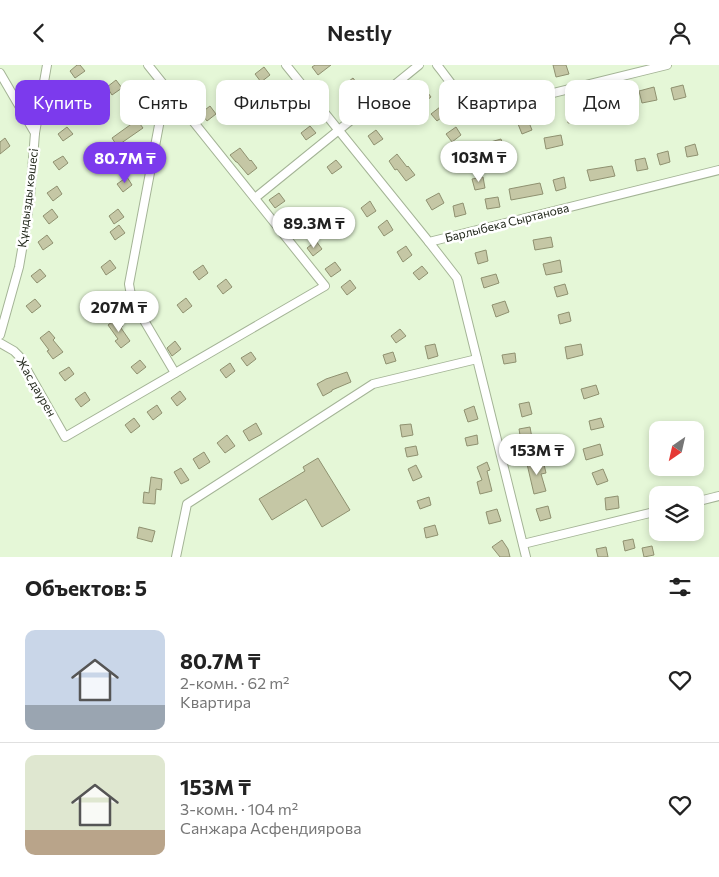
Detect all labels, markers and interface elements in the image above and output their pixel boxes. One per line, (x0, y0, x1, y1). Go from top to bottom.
icon: back (25, 19, 53, 47)
text: Nestly (327, 19, 392, 46)
icon: person (666, 19, 694, 47)
chip: Купить (15, 80, 110, 125)
chip: Снять (120, 80, 206, 125)
chip: Фильтры (216, 80, 329, 125)
chip: Новое (339, 80, 429, 125)
chip: Квартира (439, 80, 555, 125)
chip: Дом (565, 80, 639, 125)
pin: 80.7M ₸ (79, 141, 171, 184)
pin: 103M ₸ (438, 141, 520, 183)
text: 103M ₸ (451, 147, 507, 166)
street label: Құндызды көшесі (14, 148, 40, 248)
text: 80.7M ₸ (94, 148, 156, 167)
street label: Барлыбека Сыртанова (443, 200, 570, 244)
pin: 89.3M ₸ (268, 207, 360, 249)
text: 89.3M ₸ (283, 213, 345, 232)
pin: 207M ₸ (78, 291, 160, 333)
text: 207M ₸ (91, 297, 147, 316)
street label: Жас даурен (14, 354, 60, 419)
north arrow (649, 421, 704, 476)
map controls (649, 421, 704, 541)
pin: 153M ₸ (496, 433, 578, 476)
text: 153M ₸ (510, 440, 564, 459)
button: layers (649, 486, 704, 541)
icon: filters (666, 573, 694, 601)
text: Объектов: 5 (25, 575, 147, 600)
text: 80.7M ₸ (180, 648, 261, 673)
icon: home (65, 650, 125, 710)
icon: heart (666, 666, 694, 694)
text: 2-комн. · 62 m² (180, 673, 290, 692)
text: Квартира (180, 692, 251, 711)
text: 153M ₸ (180, 774, 251, 799)
icon: home (65, 775, 125, 835)
icon: heart (666, 791, 694, 819)
text: 3-комн. · 104 m² (180, 799, 298, 818)
text: Санжара Асфендиярова (180, 818, 361, 837)

